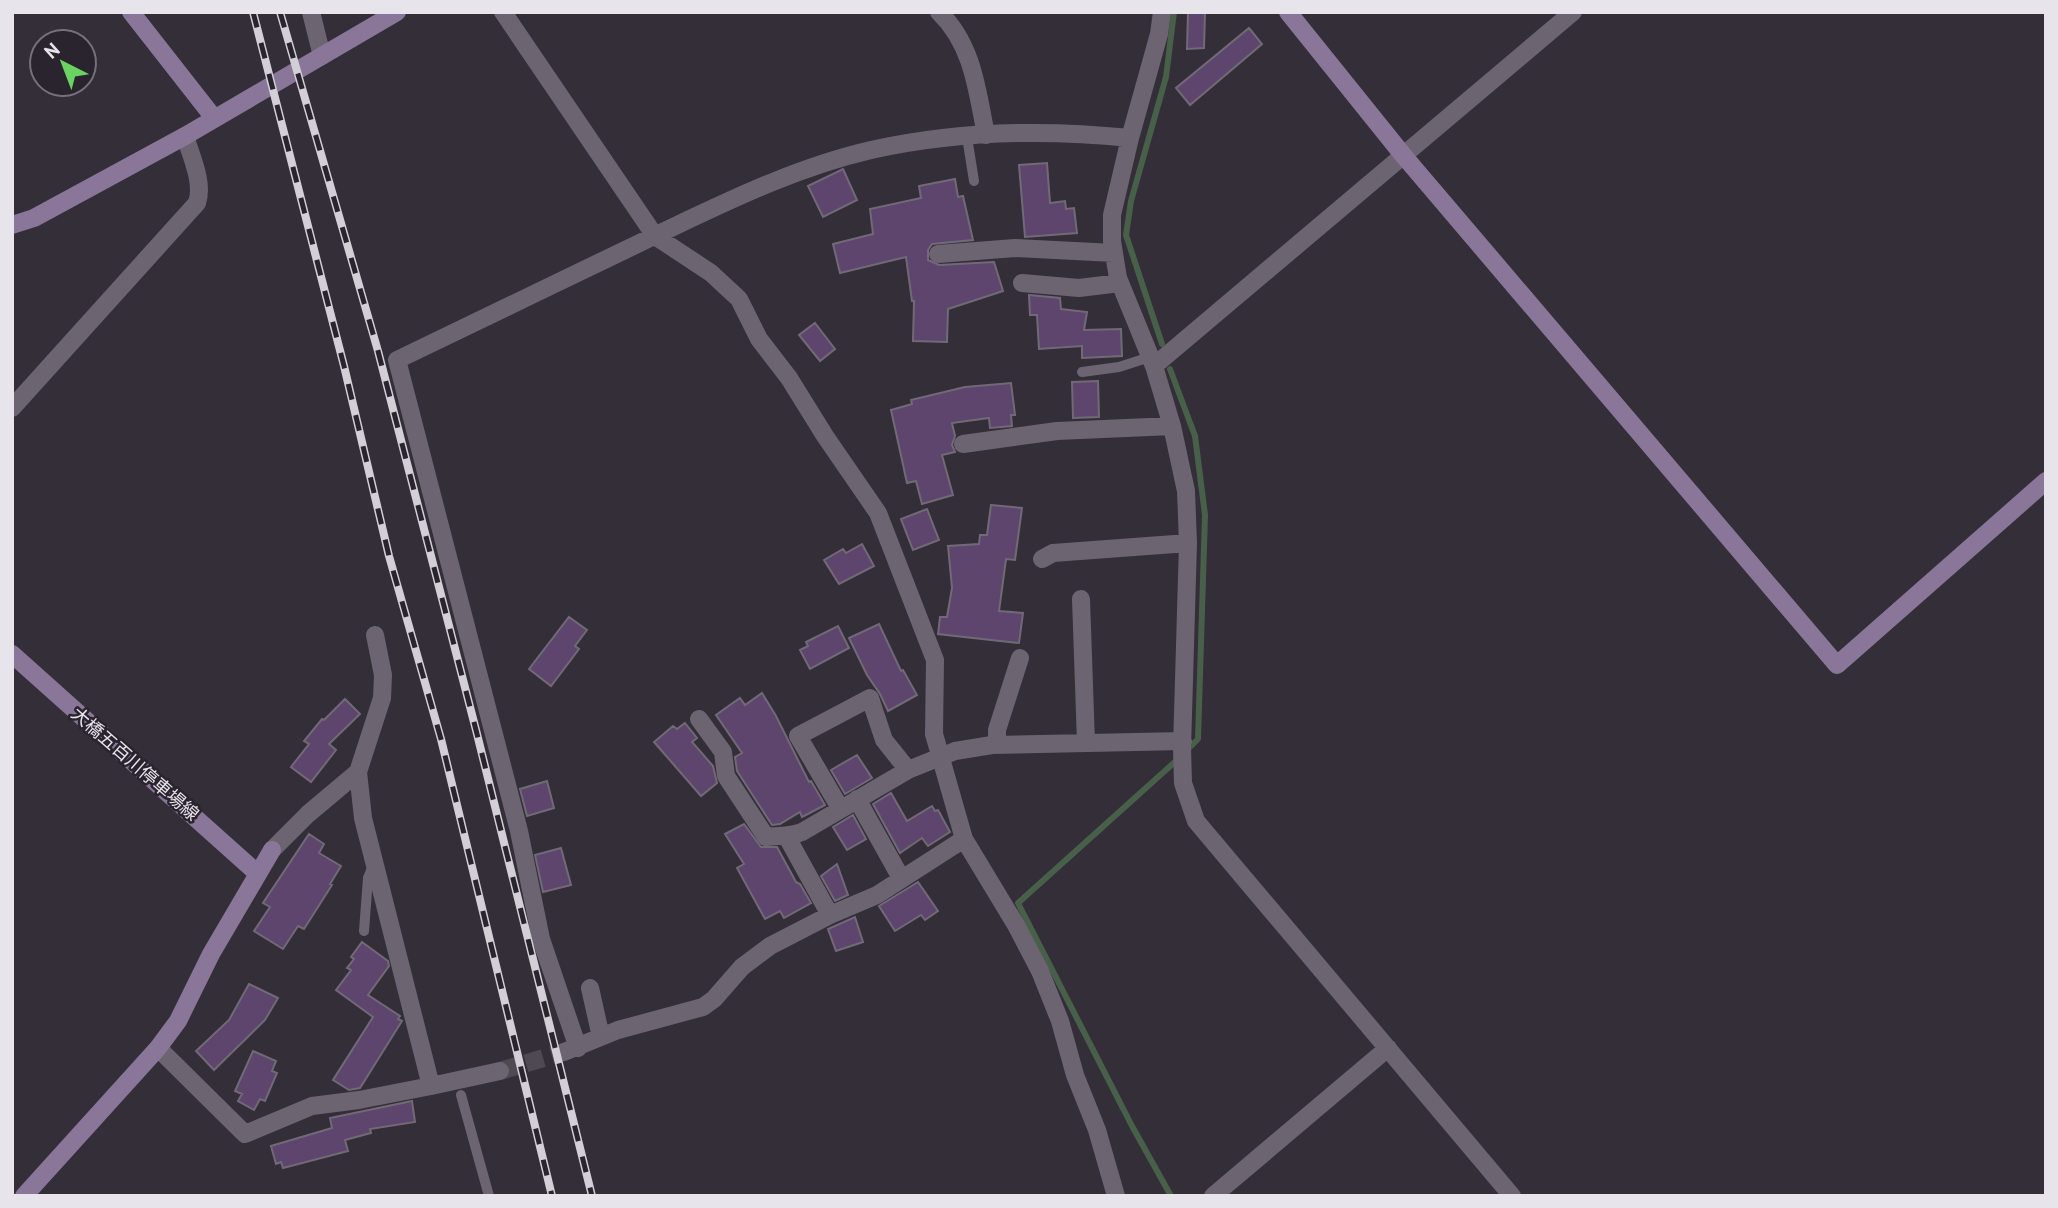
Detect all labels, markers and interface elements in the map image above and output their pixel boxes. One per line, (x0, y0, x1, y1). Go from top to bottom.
north arrow (28, 28, 98, 98)
text: N (39, 37, 64, 63)
street label: 大橋五百川停車場線 (67, 702, 204, 825)

